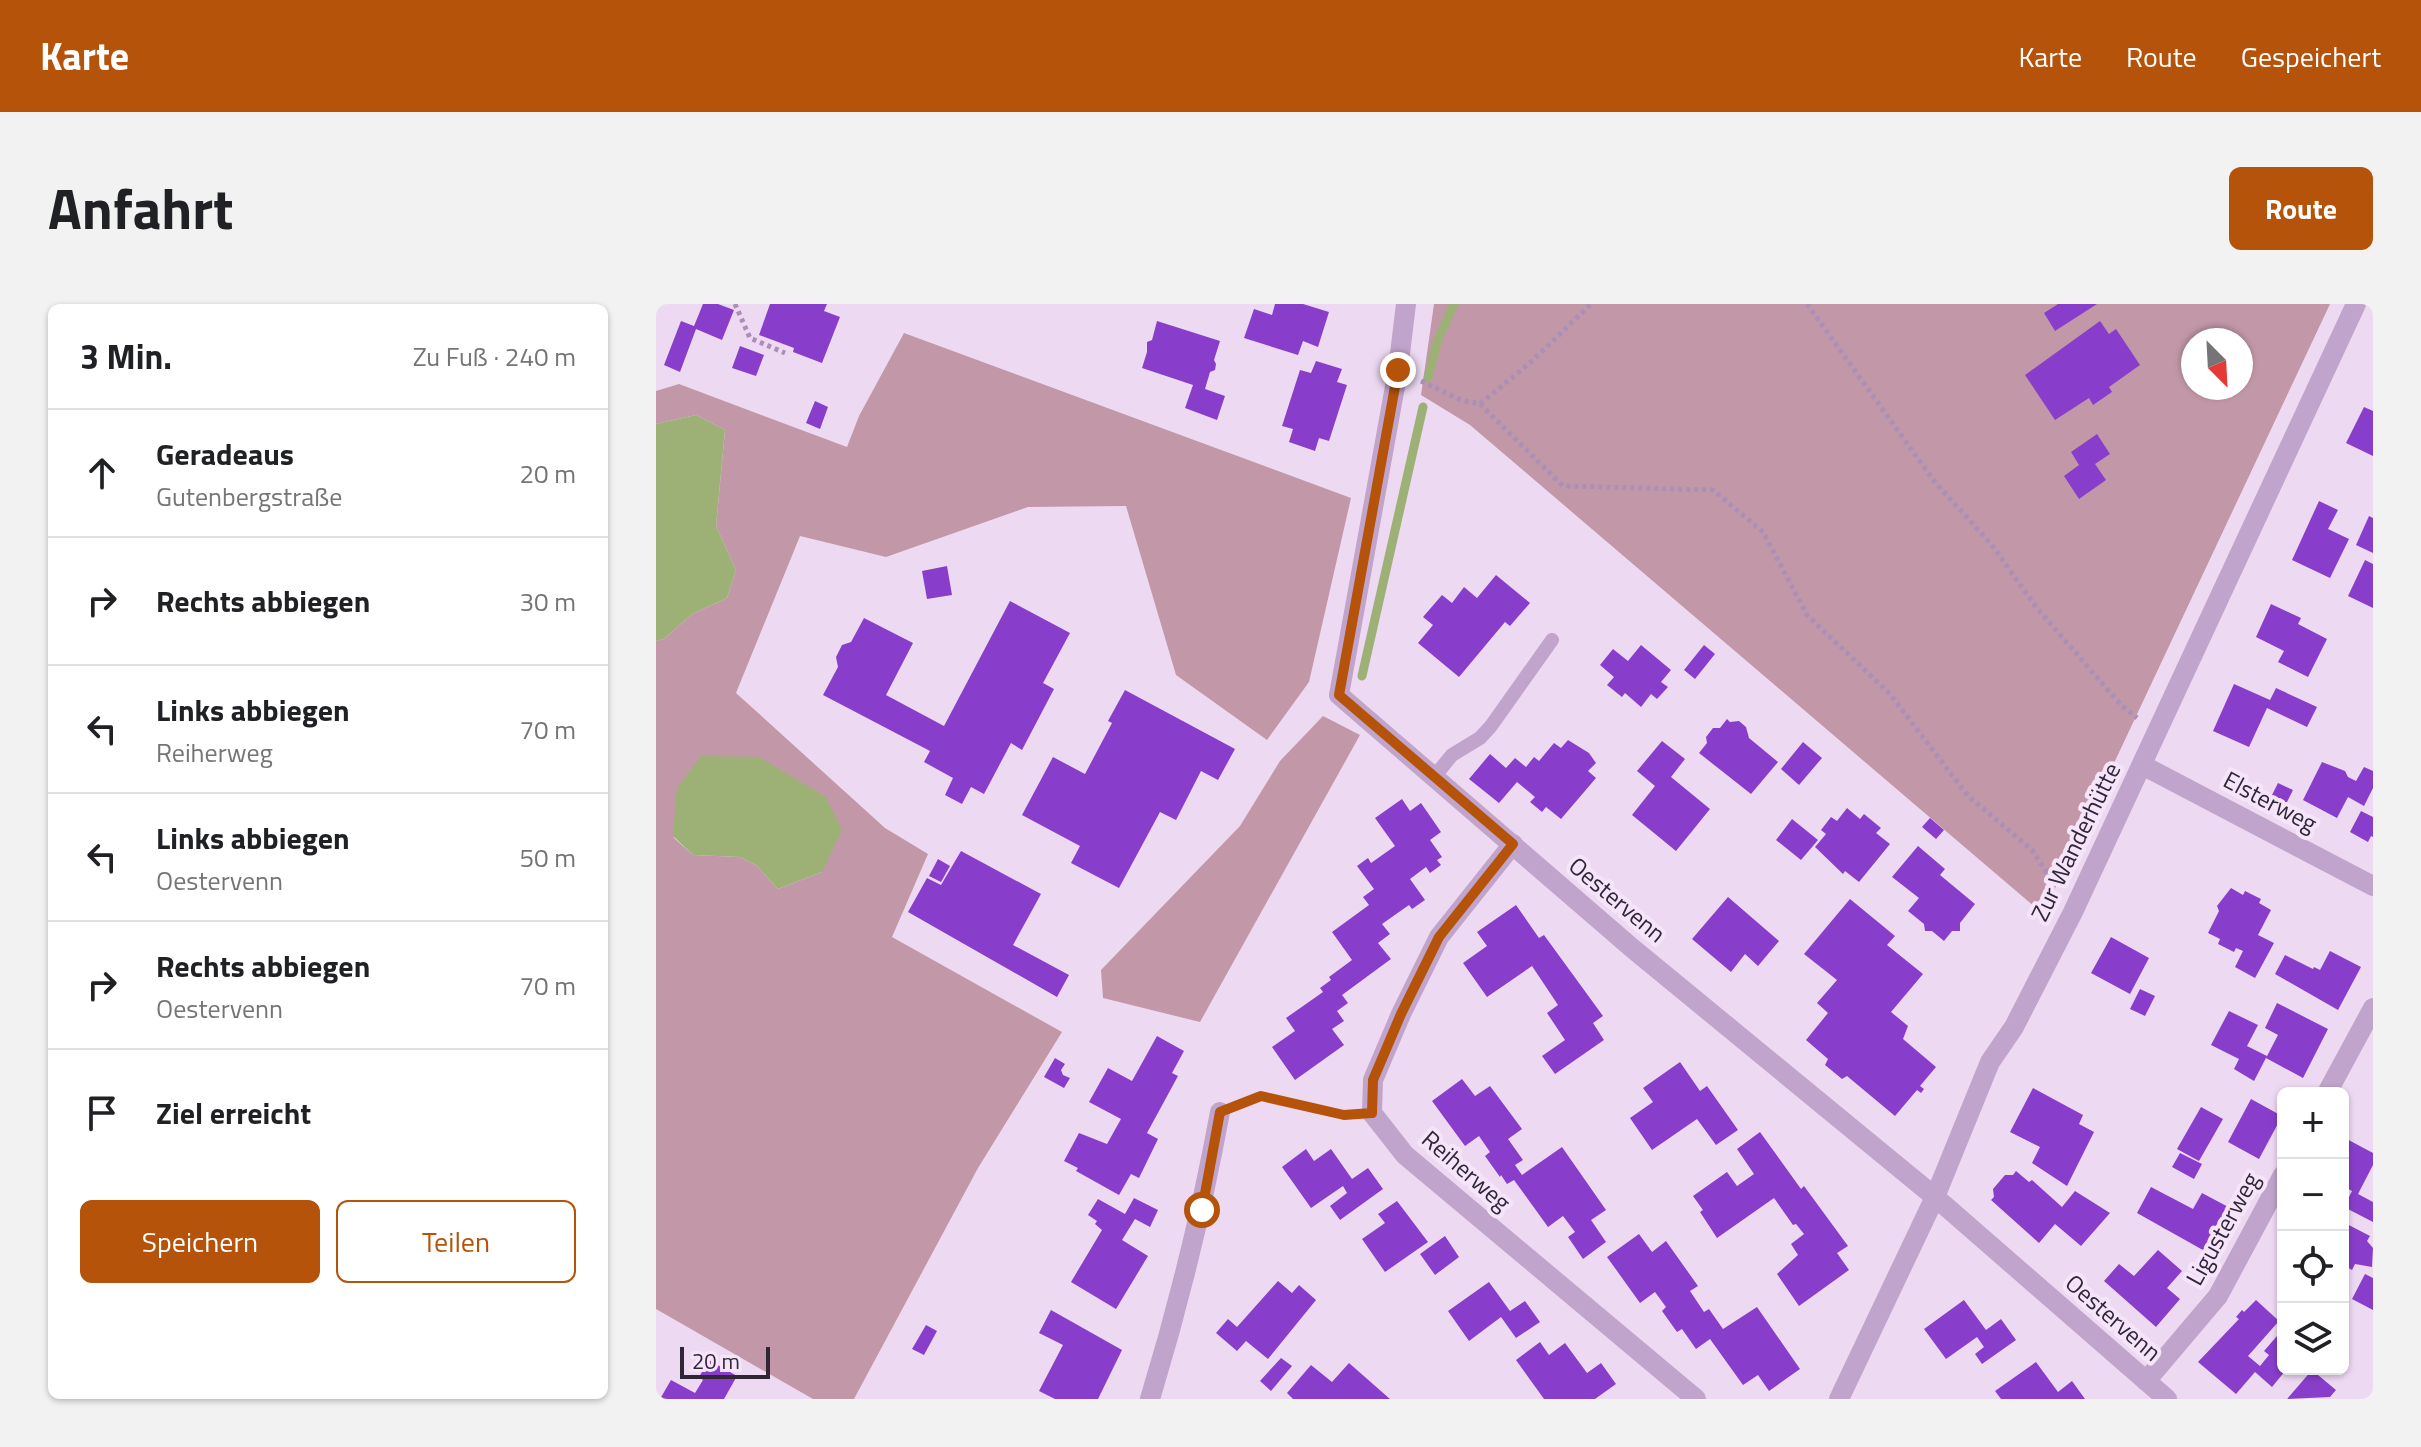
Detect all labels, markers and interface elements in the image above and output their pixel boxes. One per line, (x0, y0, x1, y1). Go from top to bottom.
text: Karte (40, 27, 129, 85)
text: Karte (2018, 35, 2082, 78)
text: Route (2126, 35, 2197, 78)
text: Gespeichert (2241, 35, 2381, 78)
text: Anfahrt (48, 166, 233, 251)
button: Route (2229, 167, 2373, 250)
north arrow (2181, 328, 2253, 400)
text: 3 Min. (80, 330, 172, 382)
text: Zu Fuß · 240 m (413, 337, 576, 376)
route end (1380, 352, 1416, 388)
text: Geradeaus (156, 431, 294, 477)
icon: ahead (80, 451, 124, 495)
text: 20 m (519, 454, 576, 493)
text: Gutenbergstraße (156, 477, 342, 516)
text: Rechts abbiegen (156, 578, 370, 624)
icon: right (80, 579, 124, 623)
text: 30 m (519, 582, 576, 621)
text: Links abbiegen (156, 687, 350, 733)
icon: left (80, 707, 124, 751)
text: 70 m (519, 710, 576, 749)
text: Reiherweg (156, 733, 273, 772)
street label: Zur Wanderhütte (2021, 756, 2129, 927)
street label: Elsterweg (2217, 761, 2324, 841)
text: Links abbiegen (156, 815, 350, 861)
icon: left (80, 835, 124, 879)
text: 50 m (519, 838, 576, 877)
street label: Oestervenn (1561, 848, 1674, 951)
text: Oestervenn (156, 861, 283, 900)
text: Rechts abbiegen (156, 943, 370, 989)
icon: right (80, 963, 124, 1007)
text: 70 m (519, 966, 576, 1005)
text: Oestervenn (156, 989, 283, 1028)
map controls (2277, 1087, 2349, 1375)
button: + (2277, 1087, 2349, 1159)
text: Ziel erreicht (156, 1090, 311, 1136)
icon: arrive (80, 1091, 124, 1135)
street label: Reiherweg (1414, 1121, 1519, 1219)
button: − (2277, 1159, 2349, 1231)
street label: Ligusterweg (2176, 1165, 2268, 1292)
route start (1184, 1192, 1220, 1228)
button: Speichern (80, 1200, 320, 1283)
button: Teilen (336, 1200, 576, 1283)
button: locate (2277, 1231, 2349, 1303)
street label: Oestervenn (2058, 1265, 2170, 1369)
button: layers (2277, 1303, 2349, 1375)
scale bar (680, 1343, 770, 1379)
text: 20 m (692, 1344, 740, 1378)

